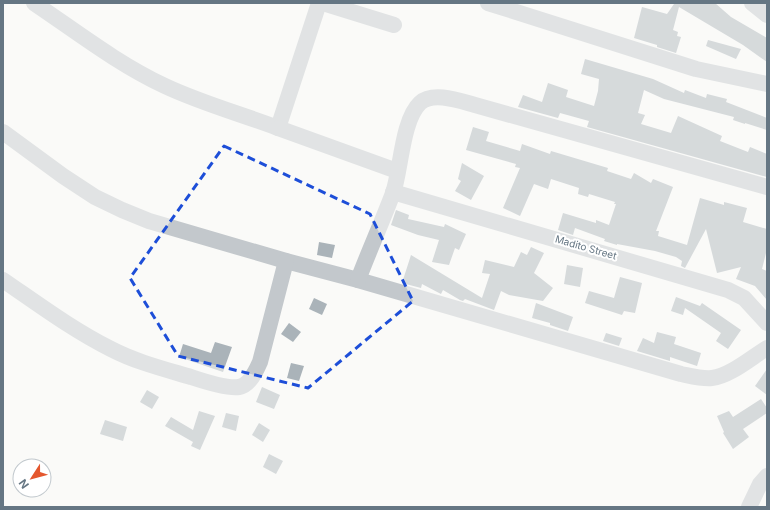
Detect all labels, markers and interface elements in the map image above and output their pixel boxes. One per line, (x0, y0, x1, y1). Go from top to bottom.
street label: Madito Street (554, 232, 619, 262)
north arrow (12, 458, 52, 498)
text: N (16, 476, 32, 491)

